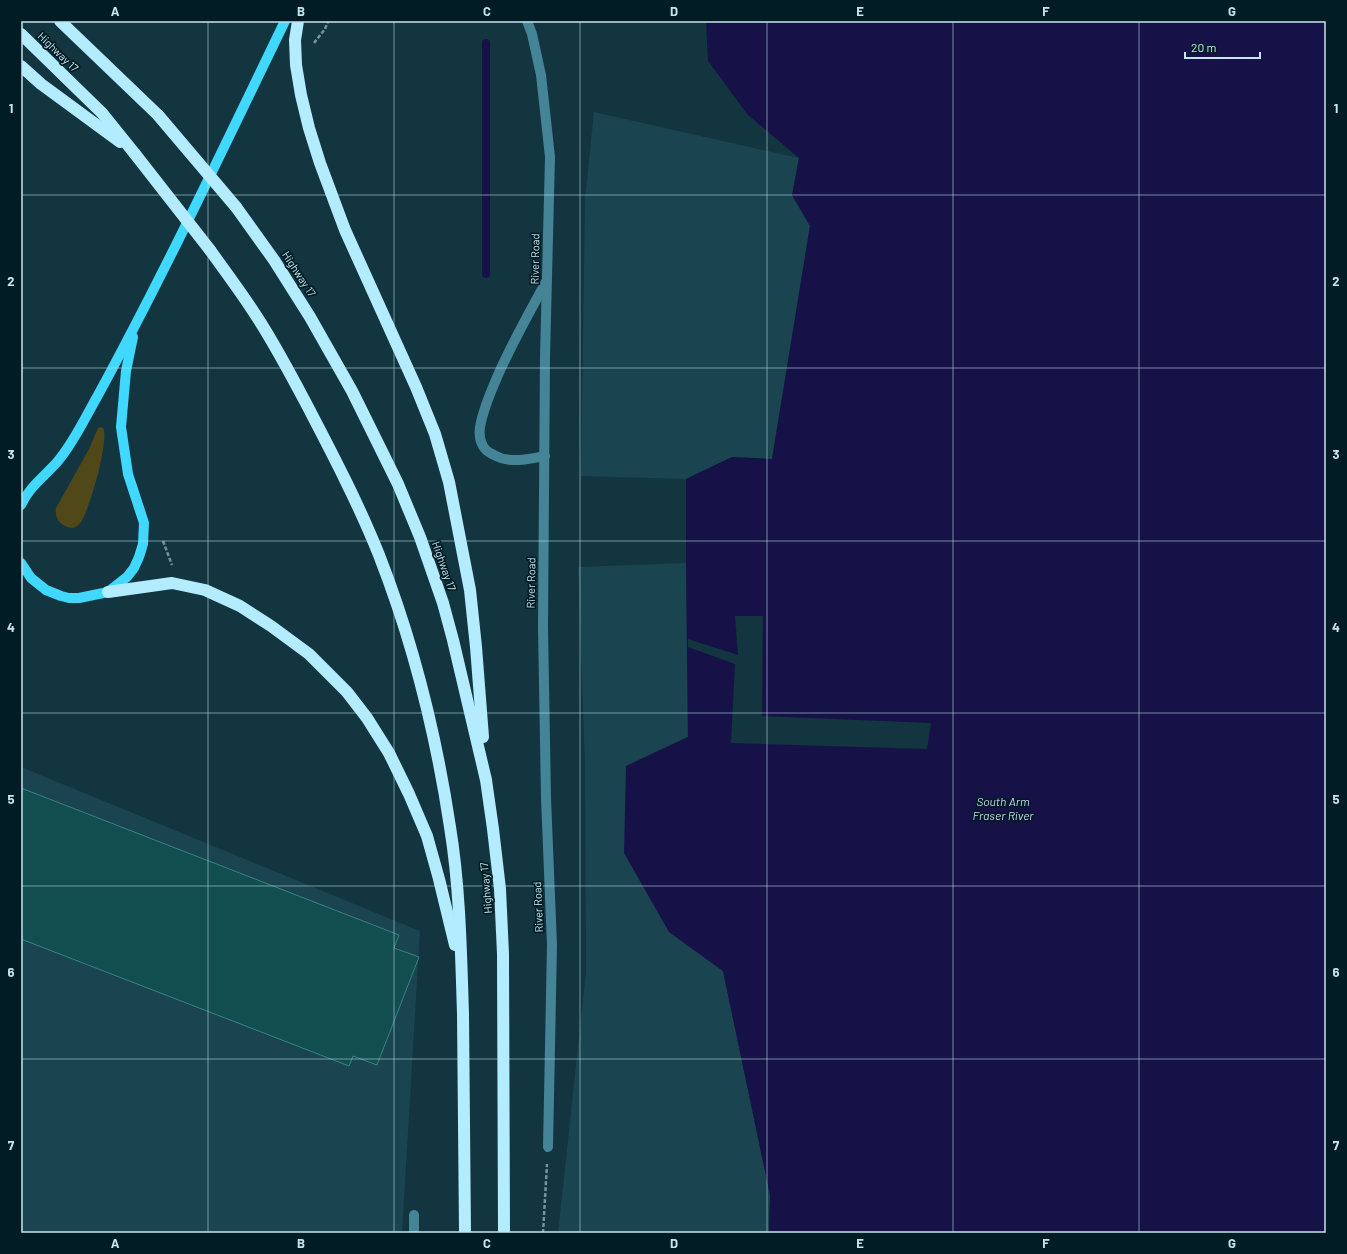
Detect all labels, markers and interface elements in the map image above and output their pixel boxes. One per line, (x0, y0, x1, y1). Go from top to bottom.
text: A (111, 3, 120, 19)
text: B (297, 3, 305, 19)
text: C (483, 3, 491, 19)
text: D (670, 3, 678, 19)
text: E (856, 3, 864, 19)
text: F (1042, 3, 1050, 19)
text: G (1228, 3, 1236, 19)
street label: Highway 17 (35, 29, 81, 74)
scale bar (1185, 34, 1260, 60)
text: 20 m (1191, 40, 1217, 54)
text: 1 (9, 100, 13, 116)
text: 1 (1334, 100, 1338, 116)
street label: River Road (528, 233, 541, 285)
street label: Highway 17 (280, 249, 319, 299)
text: 2 (7, 273, 15, 289)
text: 2 (1332, 273, 1340, 289)
text: 3 (7, 446, 15, 462)
text: 3 (1332, 446, 1340, 462)
street label: Highway 17 (430, 539, 459, 592)
street label: River Road (524, 557, 537, 609)
text: 4 (7, 619, 15, 635)
text: 4 (1332, 619, 1340, 635)
text: 5 (7, 791, 15, 807)
text: 5 (1332, 791, 1340, 807)
water label: South Arm Fraser River (972, 794, 1034, 822)
street label: Highway 17 (477, 862, 494, 914)
street label: River Road (530, 881, 545, 933)
text: 6 (8, 964, 15, 980)
text: 6 (1333, 964, 1340, 980)
text: 7 (8, 1137, 15, 1153)
text: 7 (1333, 1137, 1340, 1153)
text: A (111, 1235, 120, 1251)
text: B (297, 1235, 305, 1251)
text: C (483, 1235, 491, 1251)
text: D (670, 1235, 678, 1251)
text: E (856, 1235, 864, 1251)
text: F (1042, 1235, 1050, 1251)
text: G (1228, 1235, 1236, 1251)

